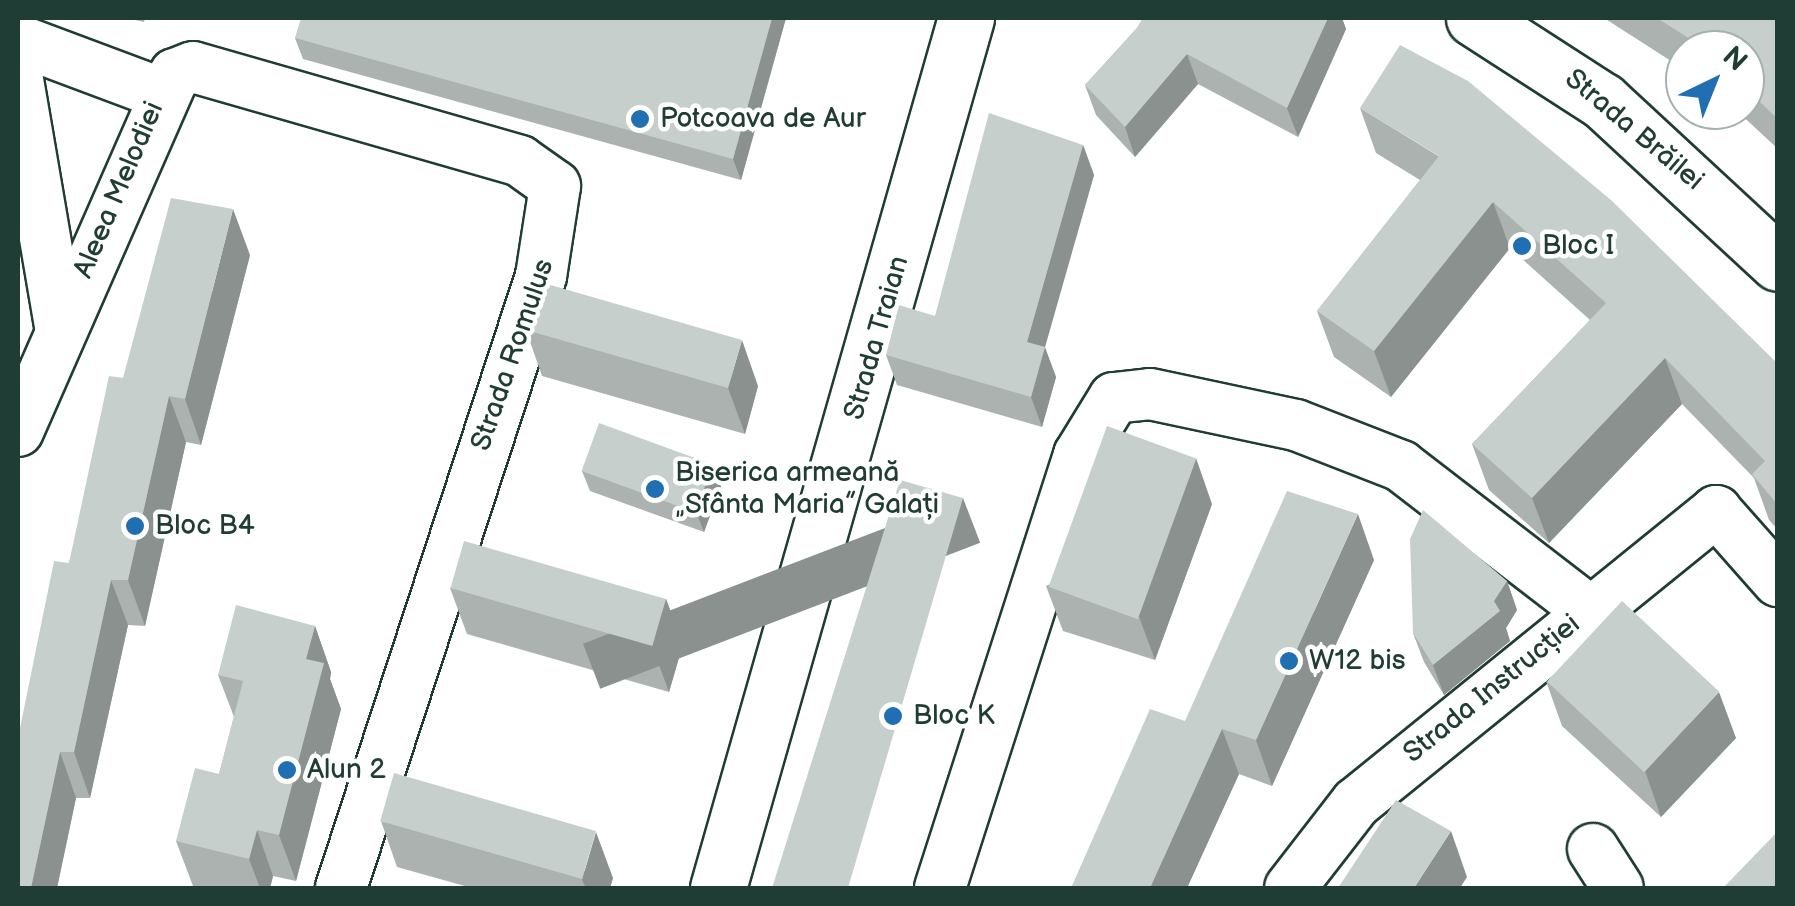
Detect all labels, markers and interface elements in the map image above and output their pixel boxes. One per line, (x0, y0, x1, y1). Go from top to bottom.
north arrow (1665, 30, 1765, 130)
text: N (1715, 40, 1753, 78)
street label: Strada Brăilei (1558, 62, 1710, 198)
street label: Aleea Melodiei (67, 97, 171, 283)
place label: Potcoava de Aur (660, 102, 866, 136)
marker: Potcoava de Aur (629, 108, 651, 130)
place label: Bloc I (1542, 229, 1614, 263)
marker: Bloc I (1511, 235, 1533, 257)
street label: Strada Traian (838, 252, 916, 424)
street label: Strada Romulus (464, 255, 562, 455)
place label: Biserica armeană „Sfânta Maria” Galați (675, 456, 939, 522)
marker: Biserica armeană „Sfânta Maria” Galați (644, 478, 666, 500)
place label: Bloc B4 (155, 509, 255, 543)
marker: Bloc B4 (124, 515, 146, 537)
street label: Strada Instrucției (1397, 608, 1587, 770)
place label: W12 bis (1309, 644, 1406, 678)
marker: W12 bis (1278, 650, 1300, 672)
place label: Bloc K (913, 699, 995, 733)
marker: Bloc K (882, 705, 904, 727)
place label: Alun 2 (307, 753, 386, 787)
marker: Alun 2 (276, 759, 298, 781)

